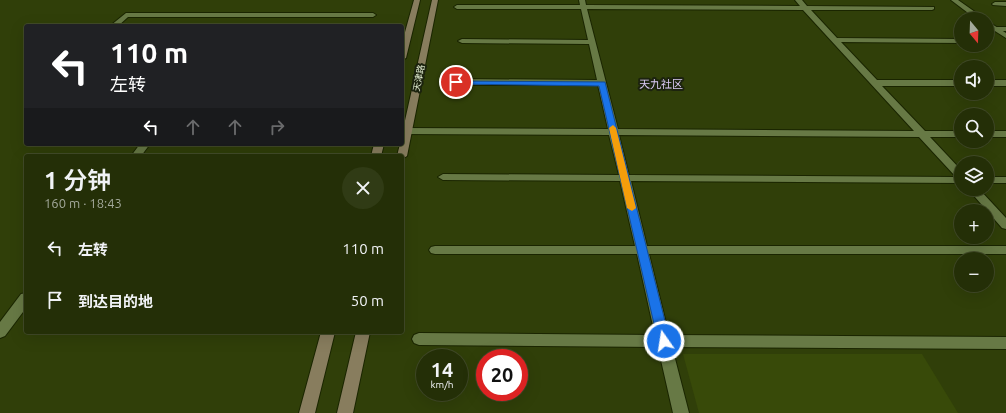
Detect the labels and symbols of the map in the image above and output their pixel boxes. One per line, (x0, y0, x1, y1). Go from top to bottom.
north arrow (954, 12, 994, 52)
street label: 天津路 (411, 64, 427, 92)
pin (439, 65, 473, 99)
district label: 天九社区 (639, 78, 683, 90)
position arrow (643, 320, 685, 362)
speed limit sign: 20 (476, 349, 528, 401)

